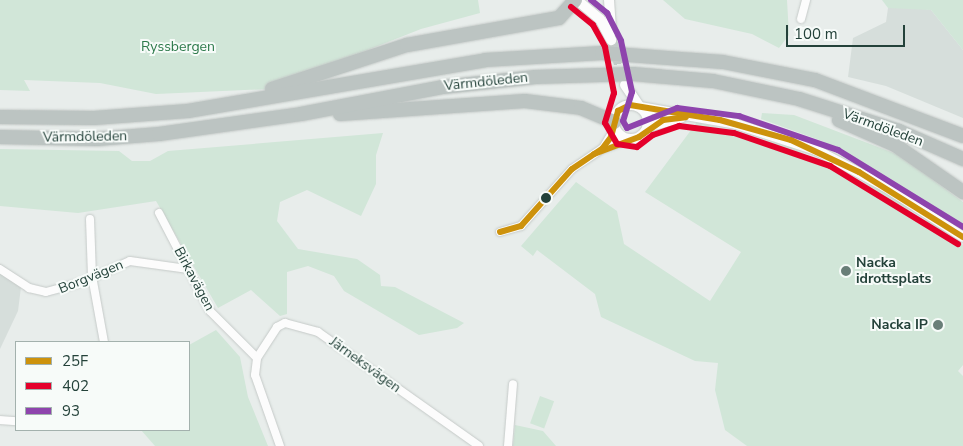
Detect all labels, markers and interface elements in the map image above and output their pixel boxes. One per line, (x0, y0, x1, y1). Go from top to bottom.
scale bar (788, 15, 907, 47)
text: 100 m (794, 24, 838, 44)
park label: Ryssbergen (141, 39, 215, 55)
street label: Värmdöleden (443, 69, 529, 95)
street label: Värmdöleden (841, 106, 925, 150)
street label: Värmdöleden (43, 128, 127, 146)
unlabelled marker (541, 193, 551, 203)
street label: Birkavägen (170, 244, 218, 314)
place label: Nacka idrottsplats (856, 255, 931, 288)
street label: Borgvägen (56, 256, 126, 298)
marker: Nacka idrottsplats (840, 265, 852, 277)
place label: Nacka IP (871, 317, 928, 333)
marker: Nacka IP (932, 319, 944, 331)
street label: Järneksvägen (326, 334, 404, 396)
legend (15, 341, 190, 431)
text: 25F (62, 351, 88, 371)
text: 402 (62, 376, 89, 396)
text: 93 (62, 401, 80, 421)

